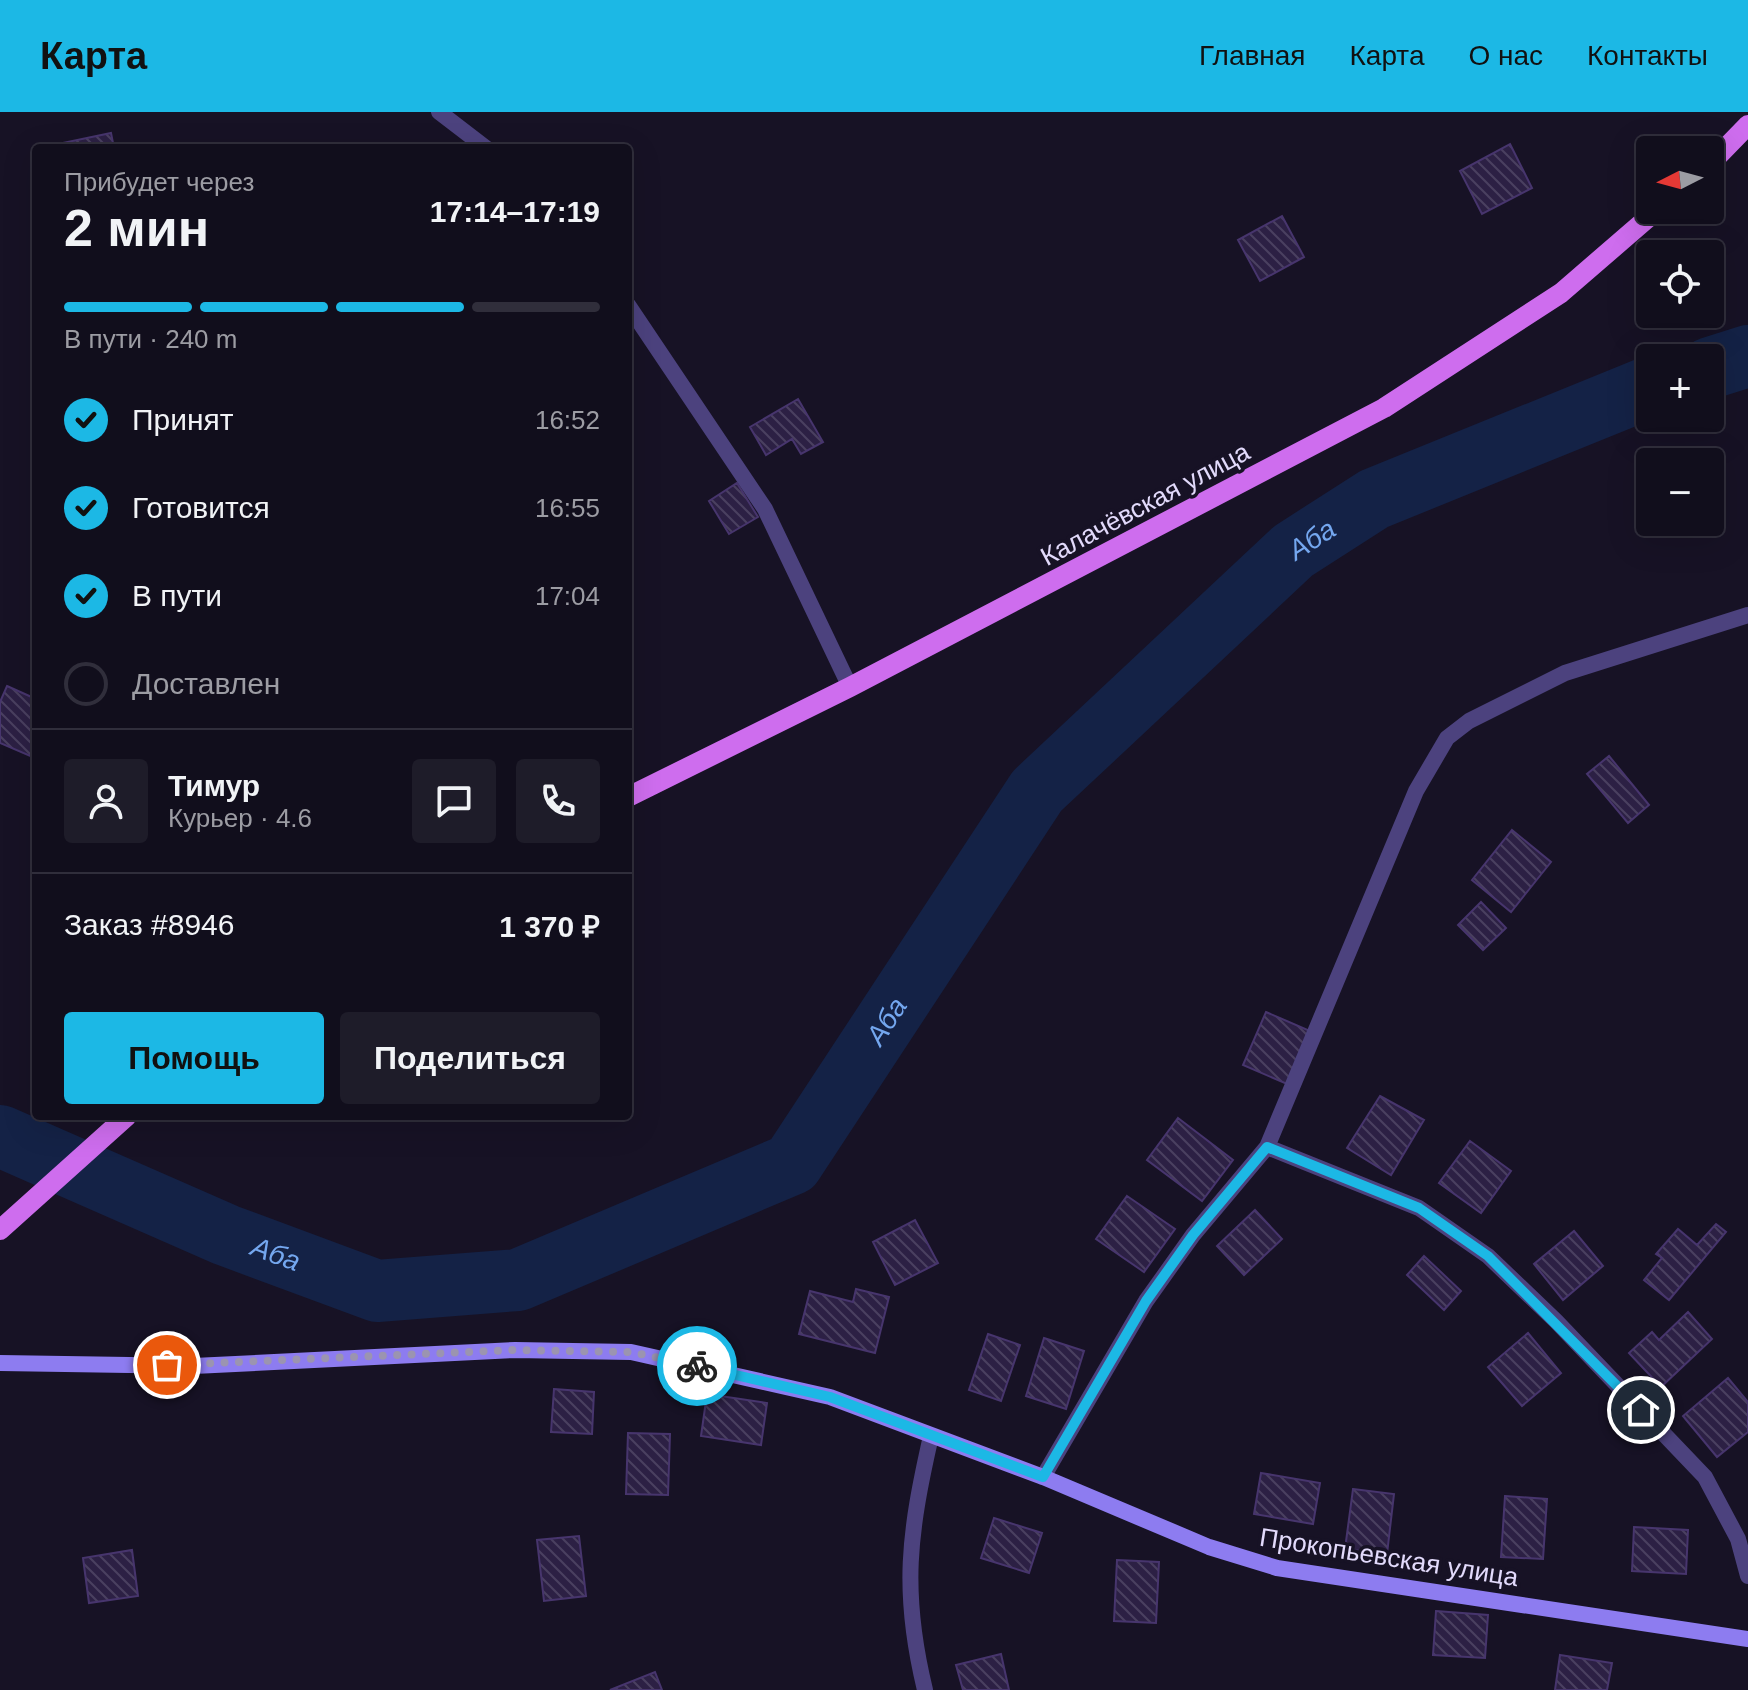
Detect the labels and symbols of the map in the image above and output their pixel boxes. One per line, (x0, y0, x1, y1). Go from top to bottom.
north arrow (1636, 136, 1724, 224)
street label: Калачёвская улица (1035, 436, 1255, 572)
water label: Аба (1281, 513, 1341, 567)
water label: Аба (859, 992, 913, 1052)
water label: Аба (245, 1230, 304, 1277)
courier (657, 1326, 737, 1406)
pin (133, 1331, 201, 1399)
pin (1607, 1376, 1675, 1444)
street label: Прокопьевская улица (1257, 1522, 1521, 1592)

